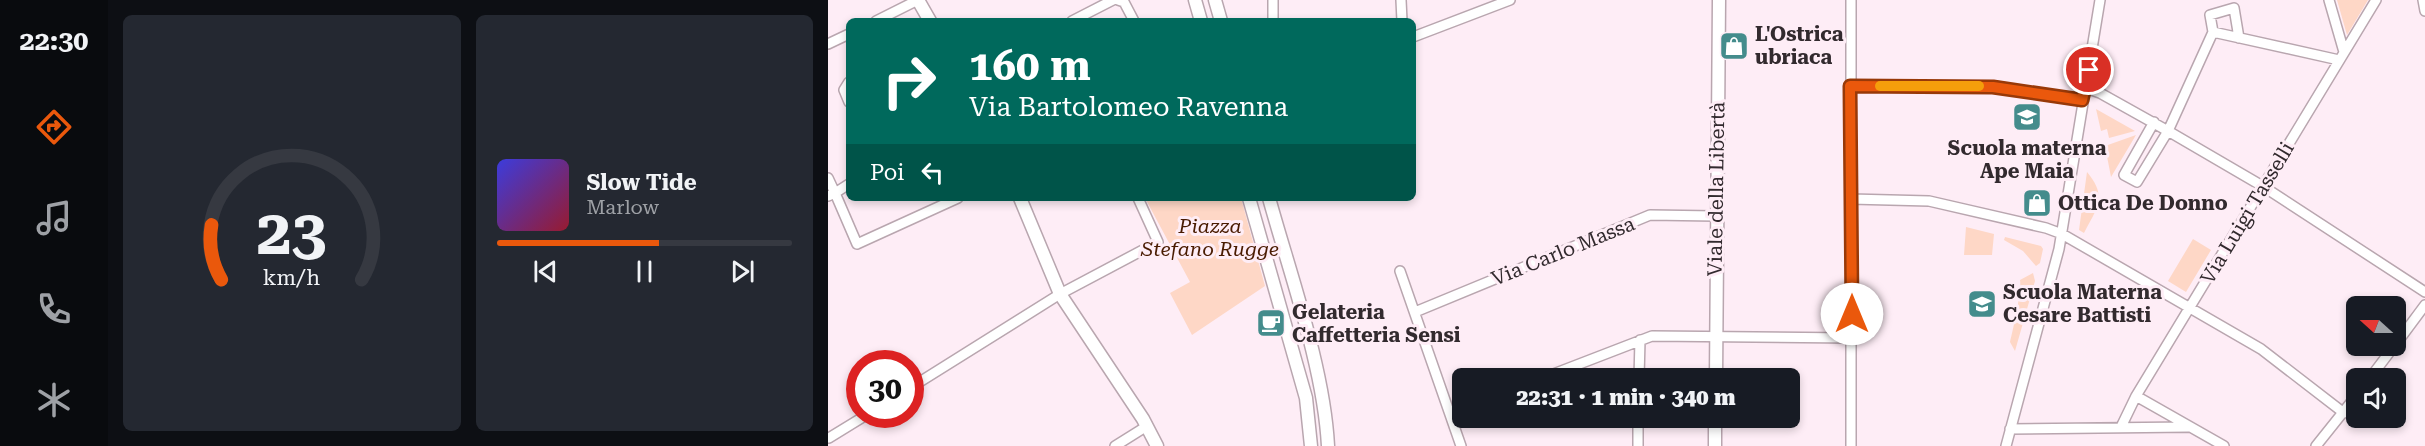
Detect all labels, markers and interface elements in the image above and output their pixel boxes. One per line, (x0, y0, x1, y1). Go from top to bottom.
place label: L'Ostrica ubriaca (1755, 22, 1844, 69)
text: 22:30 (20, 25, 88, 57)
shop icon: L'Ostrica ubriaca (1718, 30, 1750, 62)
text: 160 m (969, 41, 1091, 90)
icon: right (870, 42, 948, 120)
pin (2063, 44, 2114, 95)
icon: arrive (2072, 53, 2105, 86)
text: Via Bartolomeo Ravenna (969, 91, 1288, 123)
street label: Viale della Libertà (1702, 101, 1730, 277)
school or university icon: Scuola materna Ape Maia (2011, 101, 2043, 133)
icon: directions (33, 106, 75, 148)
place label: Scuola materna Ape Maia (1948, 136, 2107, 183)
street label: Via Luigi Tasselli (2195, 138, 2299, 288)
icon: left (916, 156, 949, 189)
text: Poi (870, 160, 904, 185)
text: Slow Tide (587, 170, 697, 195)
shop icon: Ottica De Donno (2021, 187, 2053, 219)
place label: Ottica De Donno (2058, 191, 2228, 215)
text: Marlow (587, 195, 659, 219)
text: 23 (257, 196, 327, 269)
icon: music (33, 197, 75, 239)
street label: Via Carlo Massa (1488, 211, 1638, 291)
park label: Piazza Stefano Rugge (1140, 214, 1279, 261)
icon: previous (529, 255, 562, 288)
icon: pause (628, 255, 661, 288)
icon: next (726, 255, 759, 288)
text: km/h (263, 265, 321, 290)
place label: Scuola Materna Cesare Battisti (2003, 280, 2162, 327)
position arrow (1820, 282, 1884, 346)
icon: phone (33, 288, 75, 330)
school or university icon: Scuola Materna Cesare Battisti (1966, 288, 1998, 320)
north arrow (2346, 296, 2406, 356)
map controls (2346, 296, 2406, 428)
place label: Gelateria Caffetteria Sensi (1292, 300, 1461, 347)
cafe icon: Gelateria Caffetteria Sensi (1255, 307, 1287, 339)
speed limit sign: 30 (846, 350, 924, 428)
button: sound (2346, 368, 2406, 428)
icon: climate (33, 379, 75, 421)
text: 22:31 · 1 min · 340 m (1516, 385, 1736, 410)

